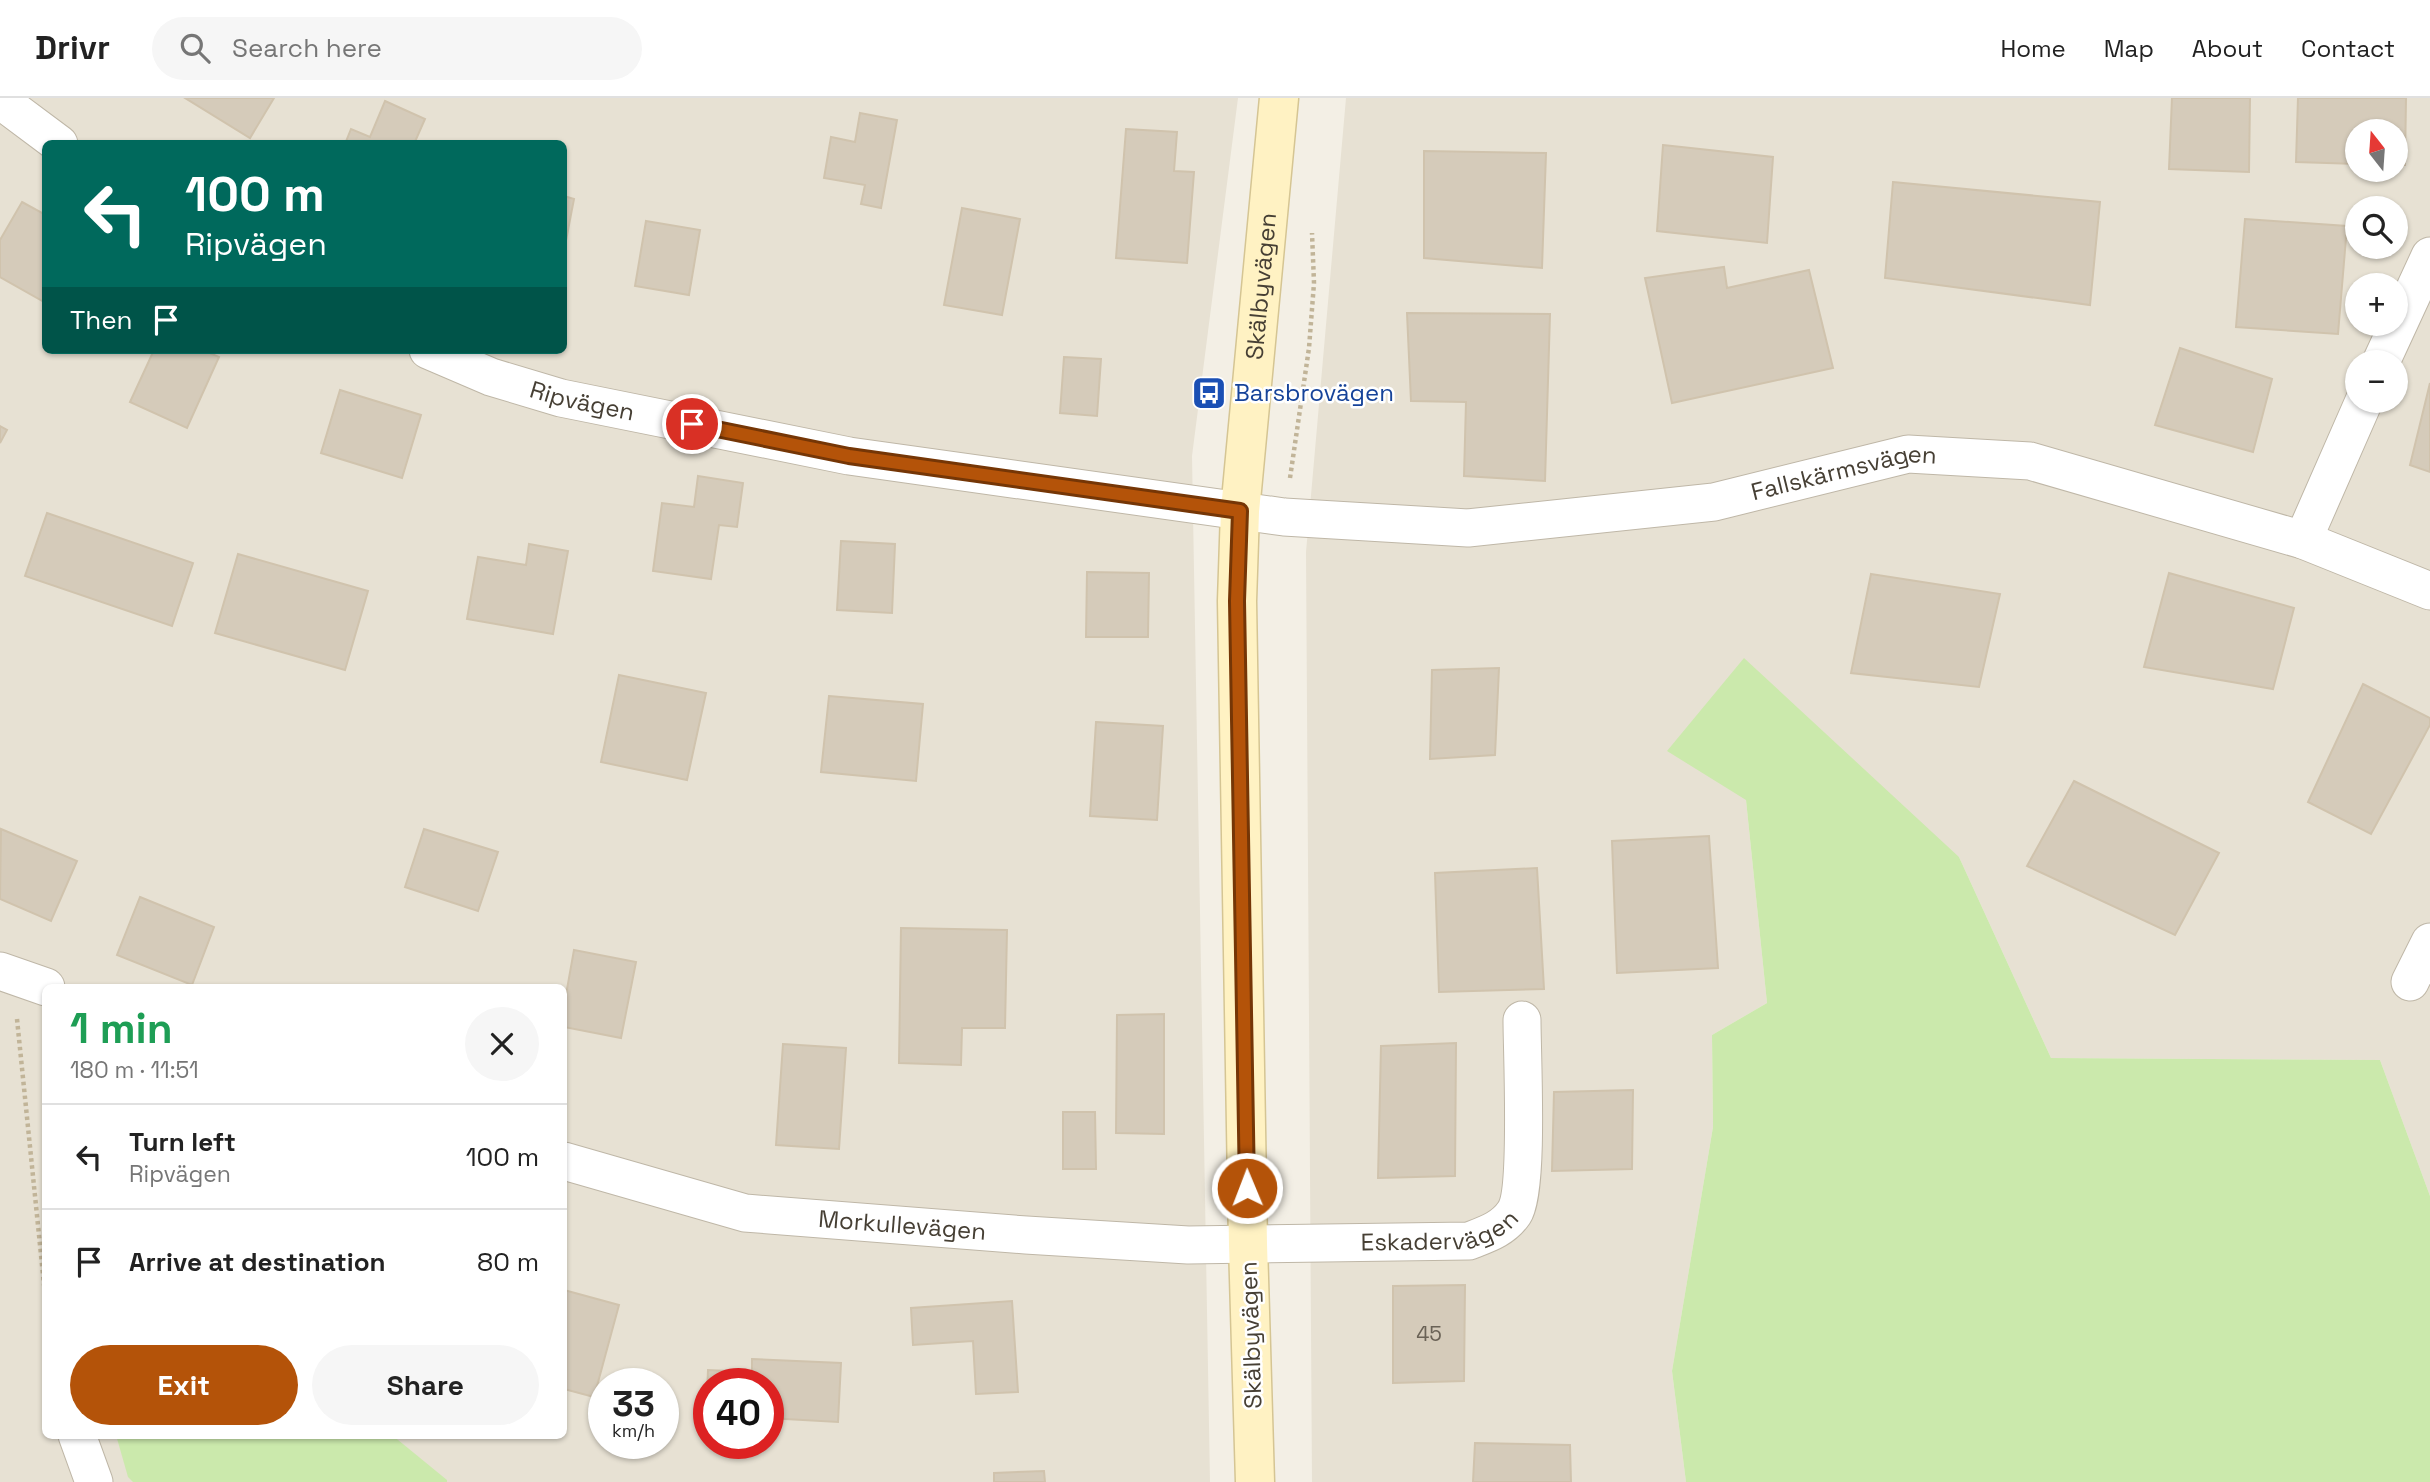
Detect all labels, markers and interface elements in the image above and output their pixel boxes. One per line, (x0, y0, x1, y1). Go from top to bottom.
search box (152, 17, 642, 80)
text: Drivr (35, 27, 110, 69)
icon: search (176, 29, 214, 67)
text: Search here (232, 31, 382, 65)
text: Home (2000, 33, 2066, 64)
text: Map (2104, 33, 2154, 64)
text: About (2192, 33, 2263, 64)
text: Contact (2301, 33, 2395, 64)
north arrow (2345, 119, 2408, 182)
map controls (2345, 119, 2408, 413)
text: 100 m (185, 163, 325, 225)
icon: left (70, 168, 161, 259)
button: search (2345, 196, 2408, 259)
street label: Skälbyvägen (1238, 211, 1283, 361)
text: Ripvägen (185, 224, 327, 264)
button: + (2345, 273, 2408, 336)
icon: arrive (147, 301, 185, 339)
text: Then (70, 303, 133, 337)
button: − (2345, 350, 2408, 413)
street label: Ripvägen (526, 374, 637, 427)
bus stop icon: Barsbrovägen (1190, 374, 1228, 412)
place label: Barsbrovägen (1234, 377, 1394, 408)
pin (662, 394, 722, 454)
icon: arrive (673, 405, 711, 443)
street label: Fallskärmsvägen (1748, 438, 1938, 507)
text: 1 min (70, 1002, 173, 1055)
button: close (465, 1007, 539, 1081)
text: 180 m · 11:51 (70, 1055, 199, 1085)
text: Turn left (129, 1125, 236, 1159)
icon: left (70, 1138, 108, 1176)
text: 100 m (466, 1140, 539, 1174)
position arrow (1210, 1151, 1284, 1225)
text: Ripvägen (129, 1159, 231, 1189)
street label: Morkullevägen (817, 1203, 987, 1247)
street label: Eskadervägen (1361, 1203, 1525, 1258)
icon: arrive (70, 1243, 108, 1281)
text: Arrive at destination (129, 1245, 386, 1279)
text: 80 m (477, 1245, 539, 1279)
street label: Skälbyvägen (1232, 1261, 1269, 1409)
house number: 45 (1416, 1320, 1442, 1347)
button: Exit (70, 1345, 298, 1425)
button: Share (312, 1345, 539, 1425)
speed limit sign: 40 (693, 1368, 784, 1459)
text: 33 (612, 1382, 655, 1426)
text: km/h (612, 1419, 655, 1442)

